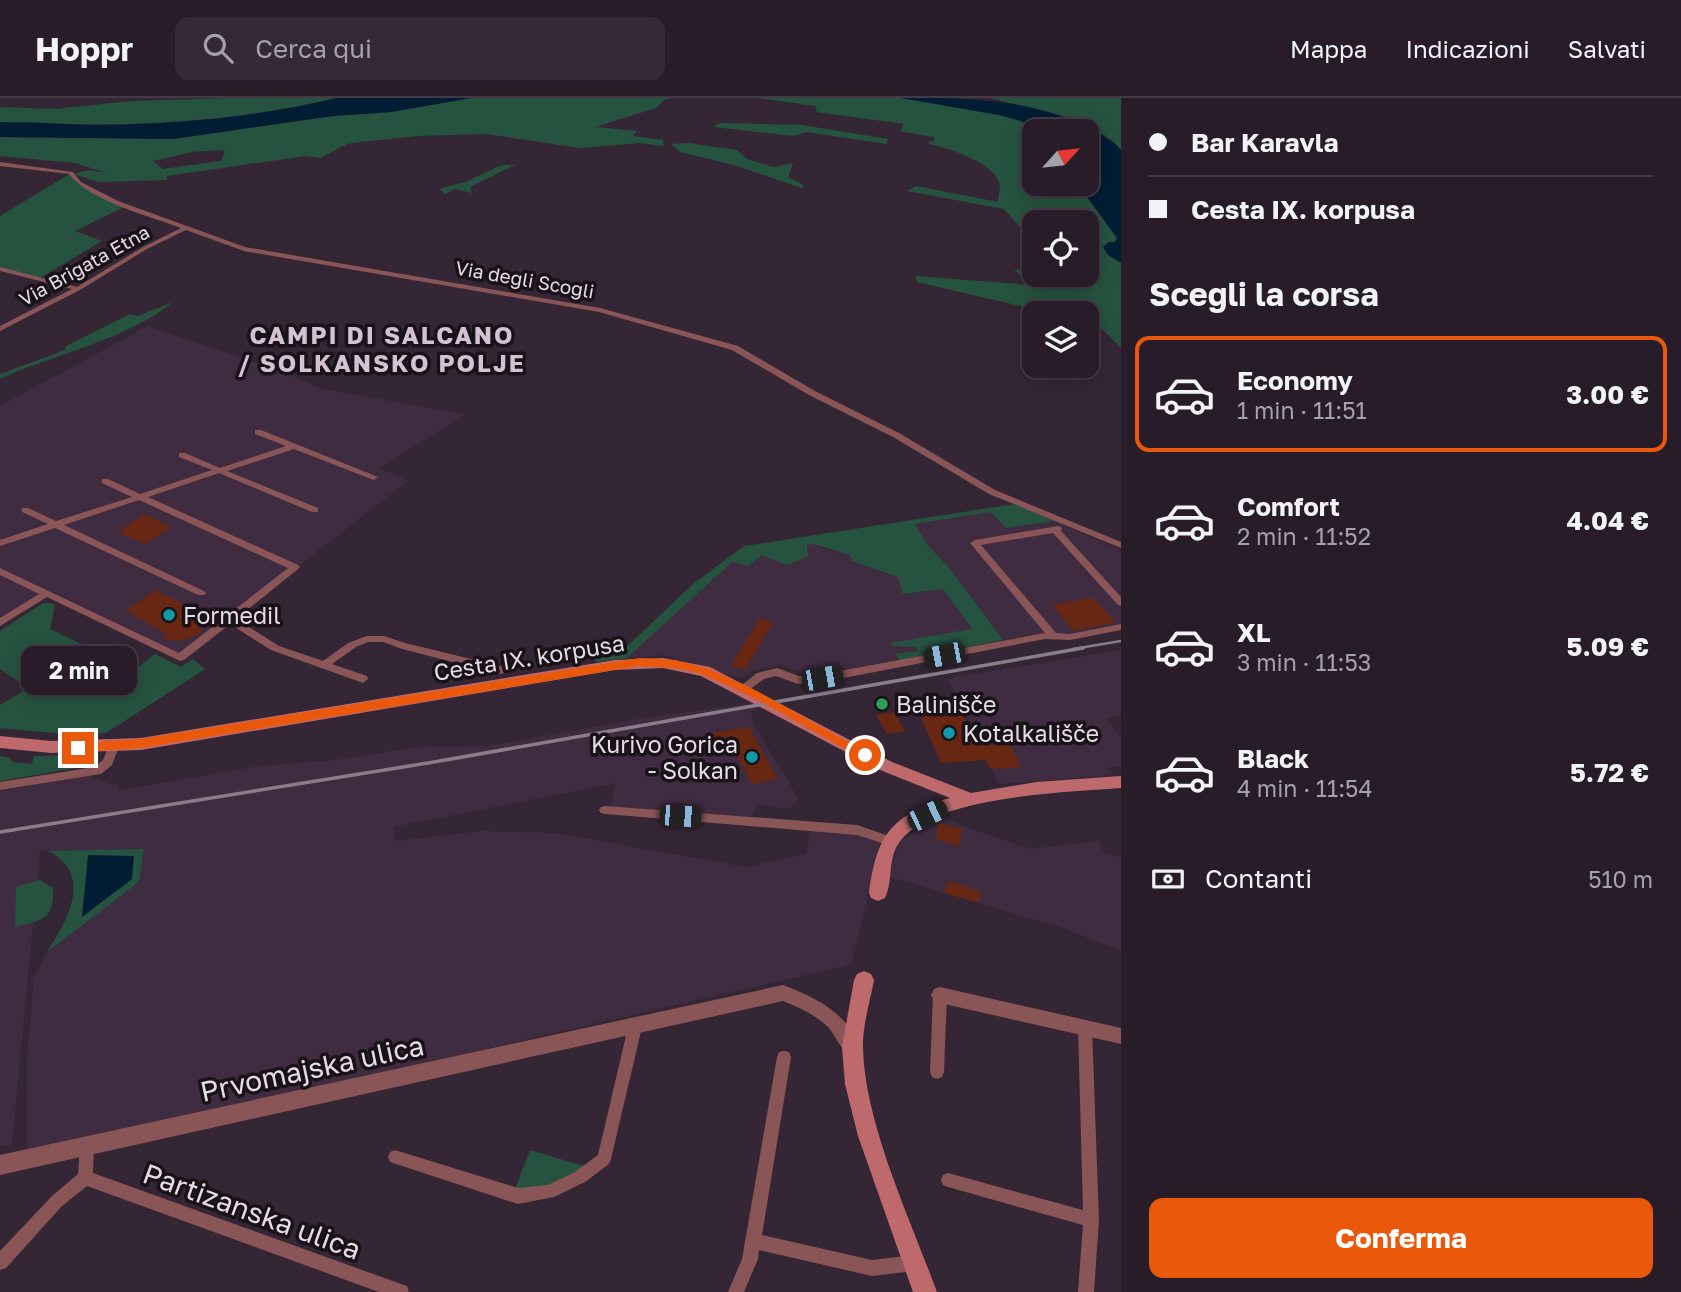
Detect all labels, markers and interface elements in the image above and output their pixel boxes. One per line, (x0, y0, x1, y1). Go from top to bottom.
search box (175, 17, 665, 80)
text: Hoppr (35, 29, 133, 68)
icon: search (199, 29, 237, 67)
text: Cerca qui (255, 33, 372, 64)
text: Mappa (1290, 34, 1367, 63)
text: Indicazioni (1405, 34, 1530, 63)
text: Salvati (1568, 34, 1646, 63)
north arrow (1022, 119, 1099, 196)
map controls (1022, 119, 1099, 378)
text: Bar Karavla (1191, 127, 1339, 158)
text: Cesta IX. korpusa (1191, 194, 1415, 225)
button: locate (1022, 210, 1099, 287)
street label: Via Brigata Etna (15, 220, 153, 310)
street label: Via degli Scogli (454, 255, 596, 303)
text: Scegli la corsa (1149, 275, 1379, 313)
button: layers (1022, 301, 1099, 378)
district label: CAMPI DI SALCANO / SOLKANSKO POLJE (238, 320, 526, 377)
icon: car (1153, 363, 1216, 426)
text: Economy (1237, 365, 1353, 396)
text: 3.00 € (1566, 379, 1649, 410)
text: 1 min · 11:51 (1237, 396, 1367, 424)
icon: car (1153, 489, 1216, 552)
text: Comfort (1237, 491, 1340, 522)
text: 4.04 € (1566, 505, 1649, 536)
text: 2 min · 11:52 (1237, 522, 1371, 550)
place label: Formedil (183, 601, 281, 629)
marker: Formedil (161, 607, 177, 623)
icon: car (1153, 615, 1216, 678)
text: XL (1237, 617, 1271, 648)
street label: Cesta IX. korpusa (432, 628, 626, 686)
text: 5.09 € (1567, 631, 1649, 662)
car (922, 641, 967, 669)
callout: 2 min (20, 646, 136, 696)
text: 3 min · 11:53 (1237, 648, 1371, 676)
text: 2 min (49, 656, 109, 684)
car (800, 664, 845, 692)
place label: Balinišče (896, 690, 996, 718)
marker: Balinišče (874, 696, 890, 712)
place label: Kotalkališče (963, 719, 1099, 747)
marker: Kotalkališče (941, 725, 957, 741)
place label: Kurivo Gorica - Solkan (591, 730, 738, 784)
route end (62, 732, 94, 764)
route start (849, 739, 881, 771)
icon: car (1153, 741, 1216, 804)
text: Black (1237, 743, 1309, 774)
marker: Kurivo Gorica - Solkan (744, 749, 760, 765)
text: 5.72 € (1570, 757, 1649, 788)
text: 4 min · 11:54 (1237, 774, 1372, 802)
car (904, 796, 951, 834)
car (659, 804, 702, 828)
icon: cash (1149, 860, 1187, 898)
text: Contanti (1205, 863, 1312, 894)
text: 510 m (1588, 865, 1653, 893)
street label: Prvomajska ulica (197, 1028, 427, 1108)
street label: Partizanska ulica (139, 1156, 365, 1266)
button: Conferma (1149, 1198, 1653, 1278)

